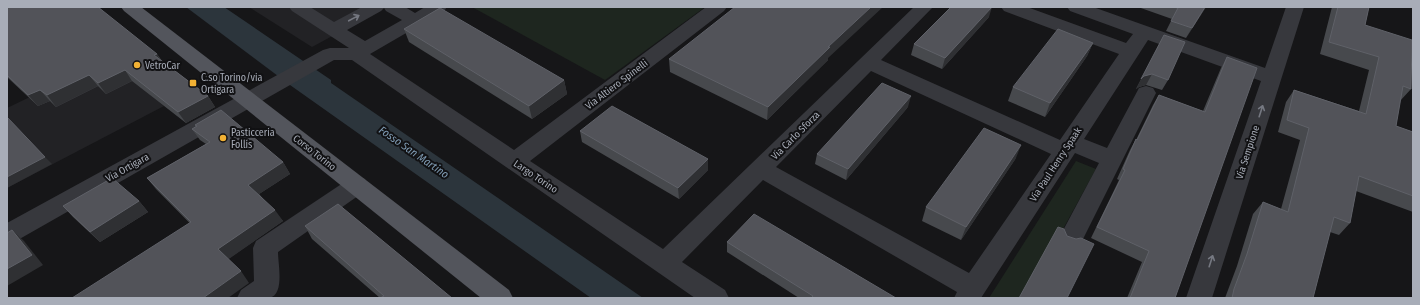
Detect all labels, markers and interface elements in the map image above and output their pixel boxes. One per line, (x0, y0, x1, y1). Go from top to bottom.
one-way arrow (347, 14, 359, 22)
street label: Via Altiero Spinelli (583, 57, 650, 112)
marker: VetroCar (132, 60, 142, 70)
place label: VetroCar (145, 60, 180, 72)
place label: C.so Torino/via Ortigara (201, 72, 262, 96)
marker: C.so Torino/via Ortigara (188, 78, 198, 88)
one-way arrow (1258, 105, 1265, 118)
street label: Via Carlo Sforza (769, 109, 823, 162)
water label: Fosso San Martino (376, 124, 451, 181)
street label: Via Sempione (1234, 124, 1262, 181)
street label: Via Paul Henry Spaak (1027, 125, 1084, 204)
place label: Pasticceria Follis (231, 127, 275, 151)
street label: Corso Torino (290, 132, 338, 173)
marker: Pasticceria Follis (218, 133, 228, 143)
street label: Via Ortigara (104, 151, 151, 185)
street label: Largo Torino (511, 158, 560, 196)
one-way arrow (1208, 255, 1215, 268)

